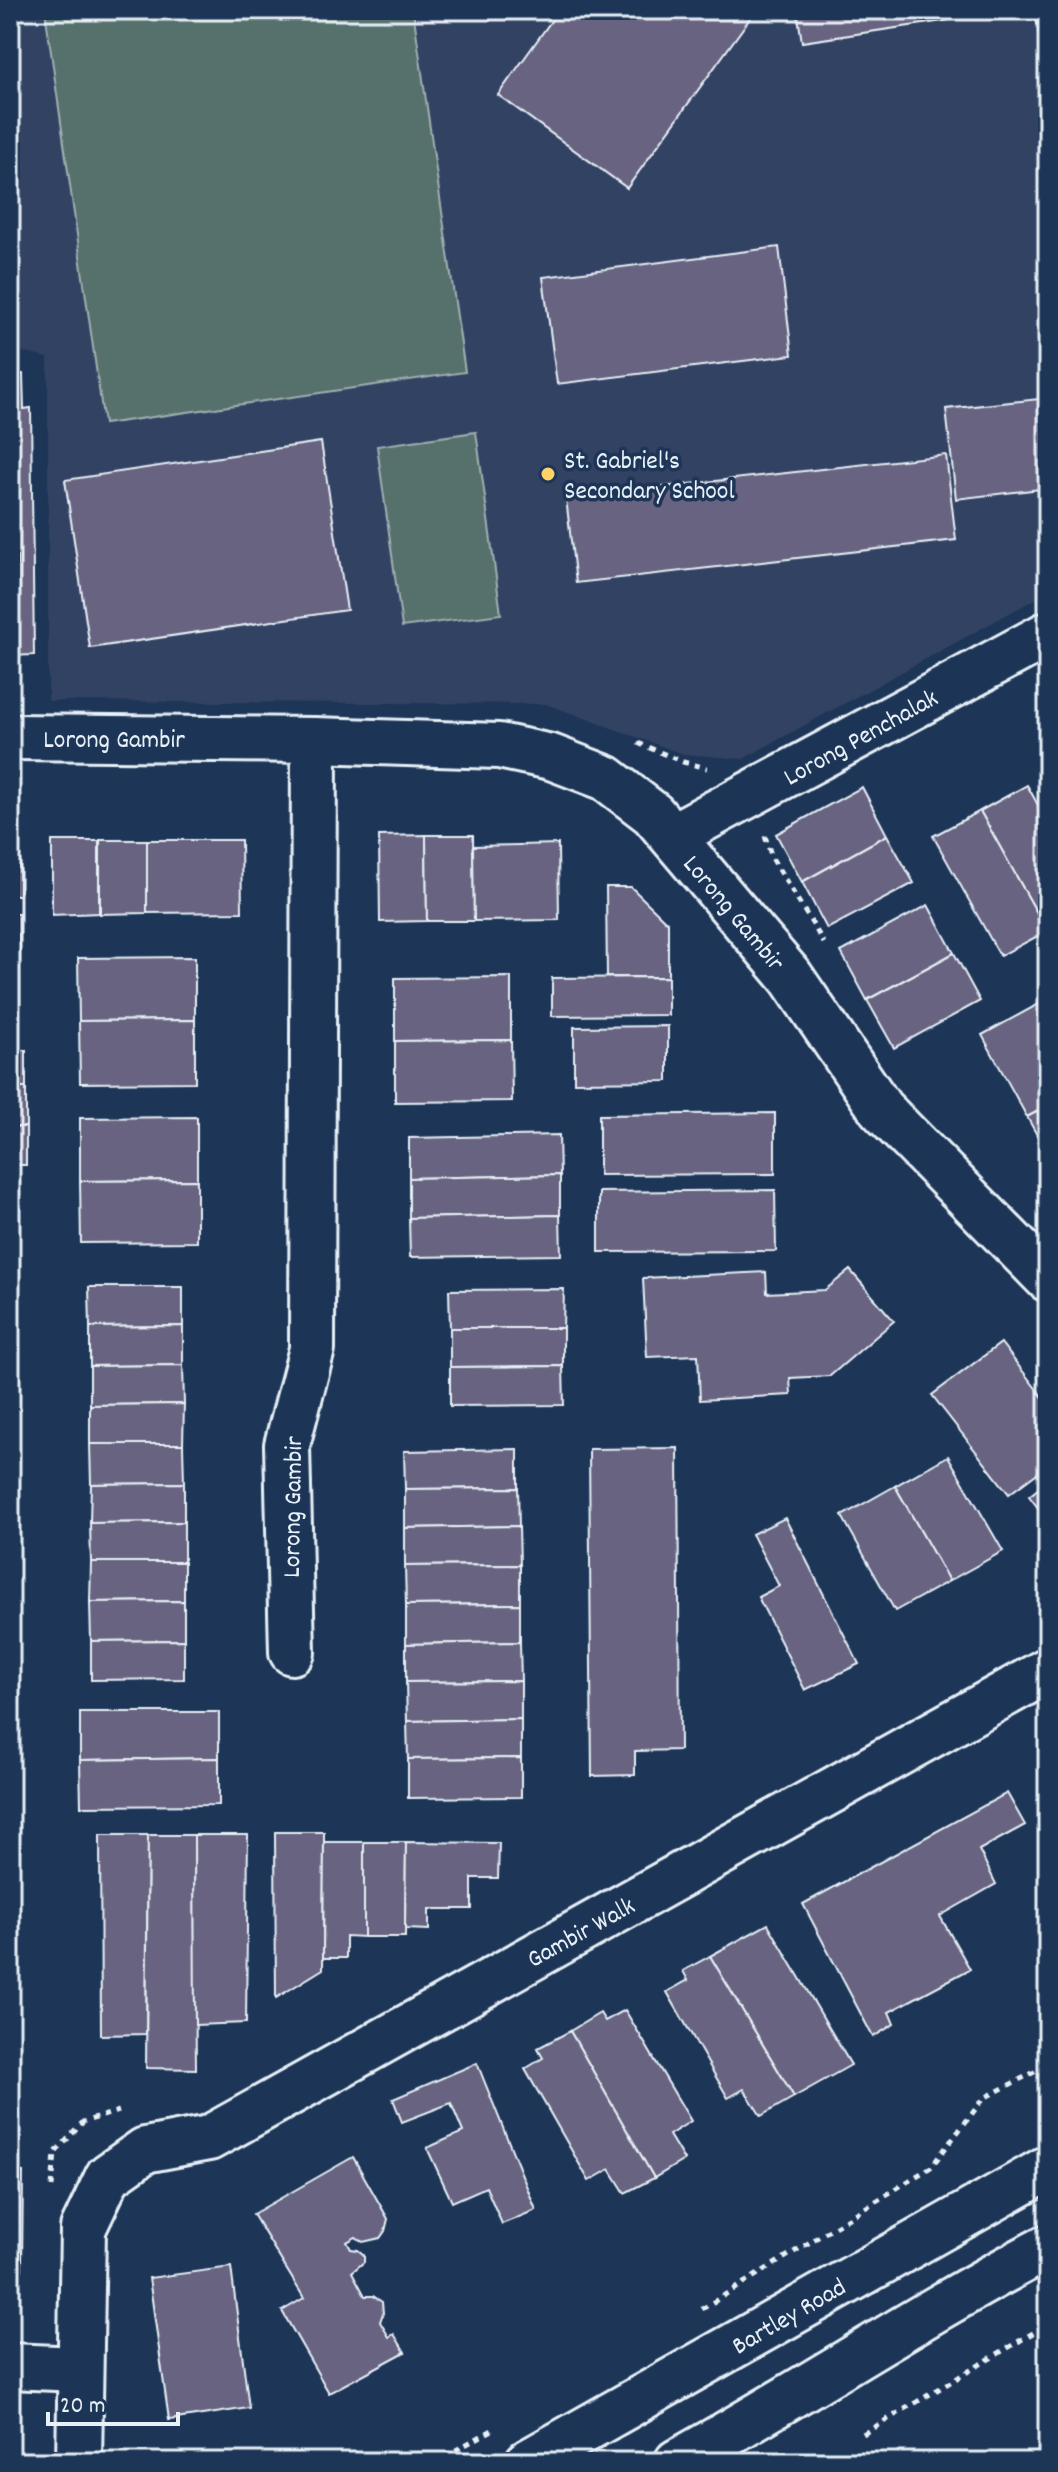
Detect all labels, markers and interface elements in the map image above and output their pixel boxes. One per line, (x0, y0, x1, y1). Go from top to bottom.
place label: St. Gabriel's Secondary School (564, 444, 735, 511)
marker: St. Gabriel's Secondary School (539, 465, 557, 483)
street label: Lorong Penchalak (778, 681, 946, 797)
street label: Lorong Gambir (43, 723, 185, 760)
street label: Lorong Gambir (673, 848, 792, 981)
street label: Lorong Gambir (275, 1436, 314, 1578)
street label: Gambir Walk (521, 1889, 643, 1979)
street label: Bartley Road (726, 2270, 854, 2366)
scale bar (48, 2376, 178, 2426)
text: 20 m (60, 2390, 106, 2424)

